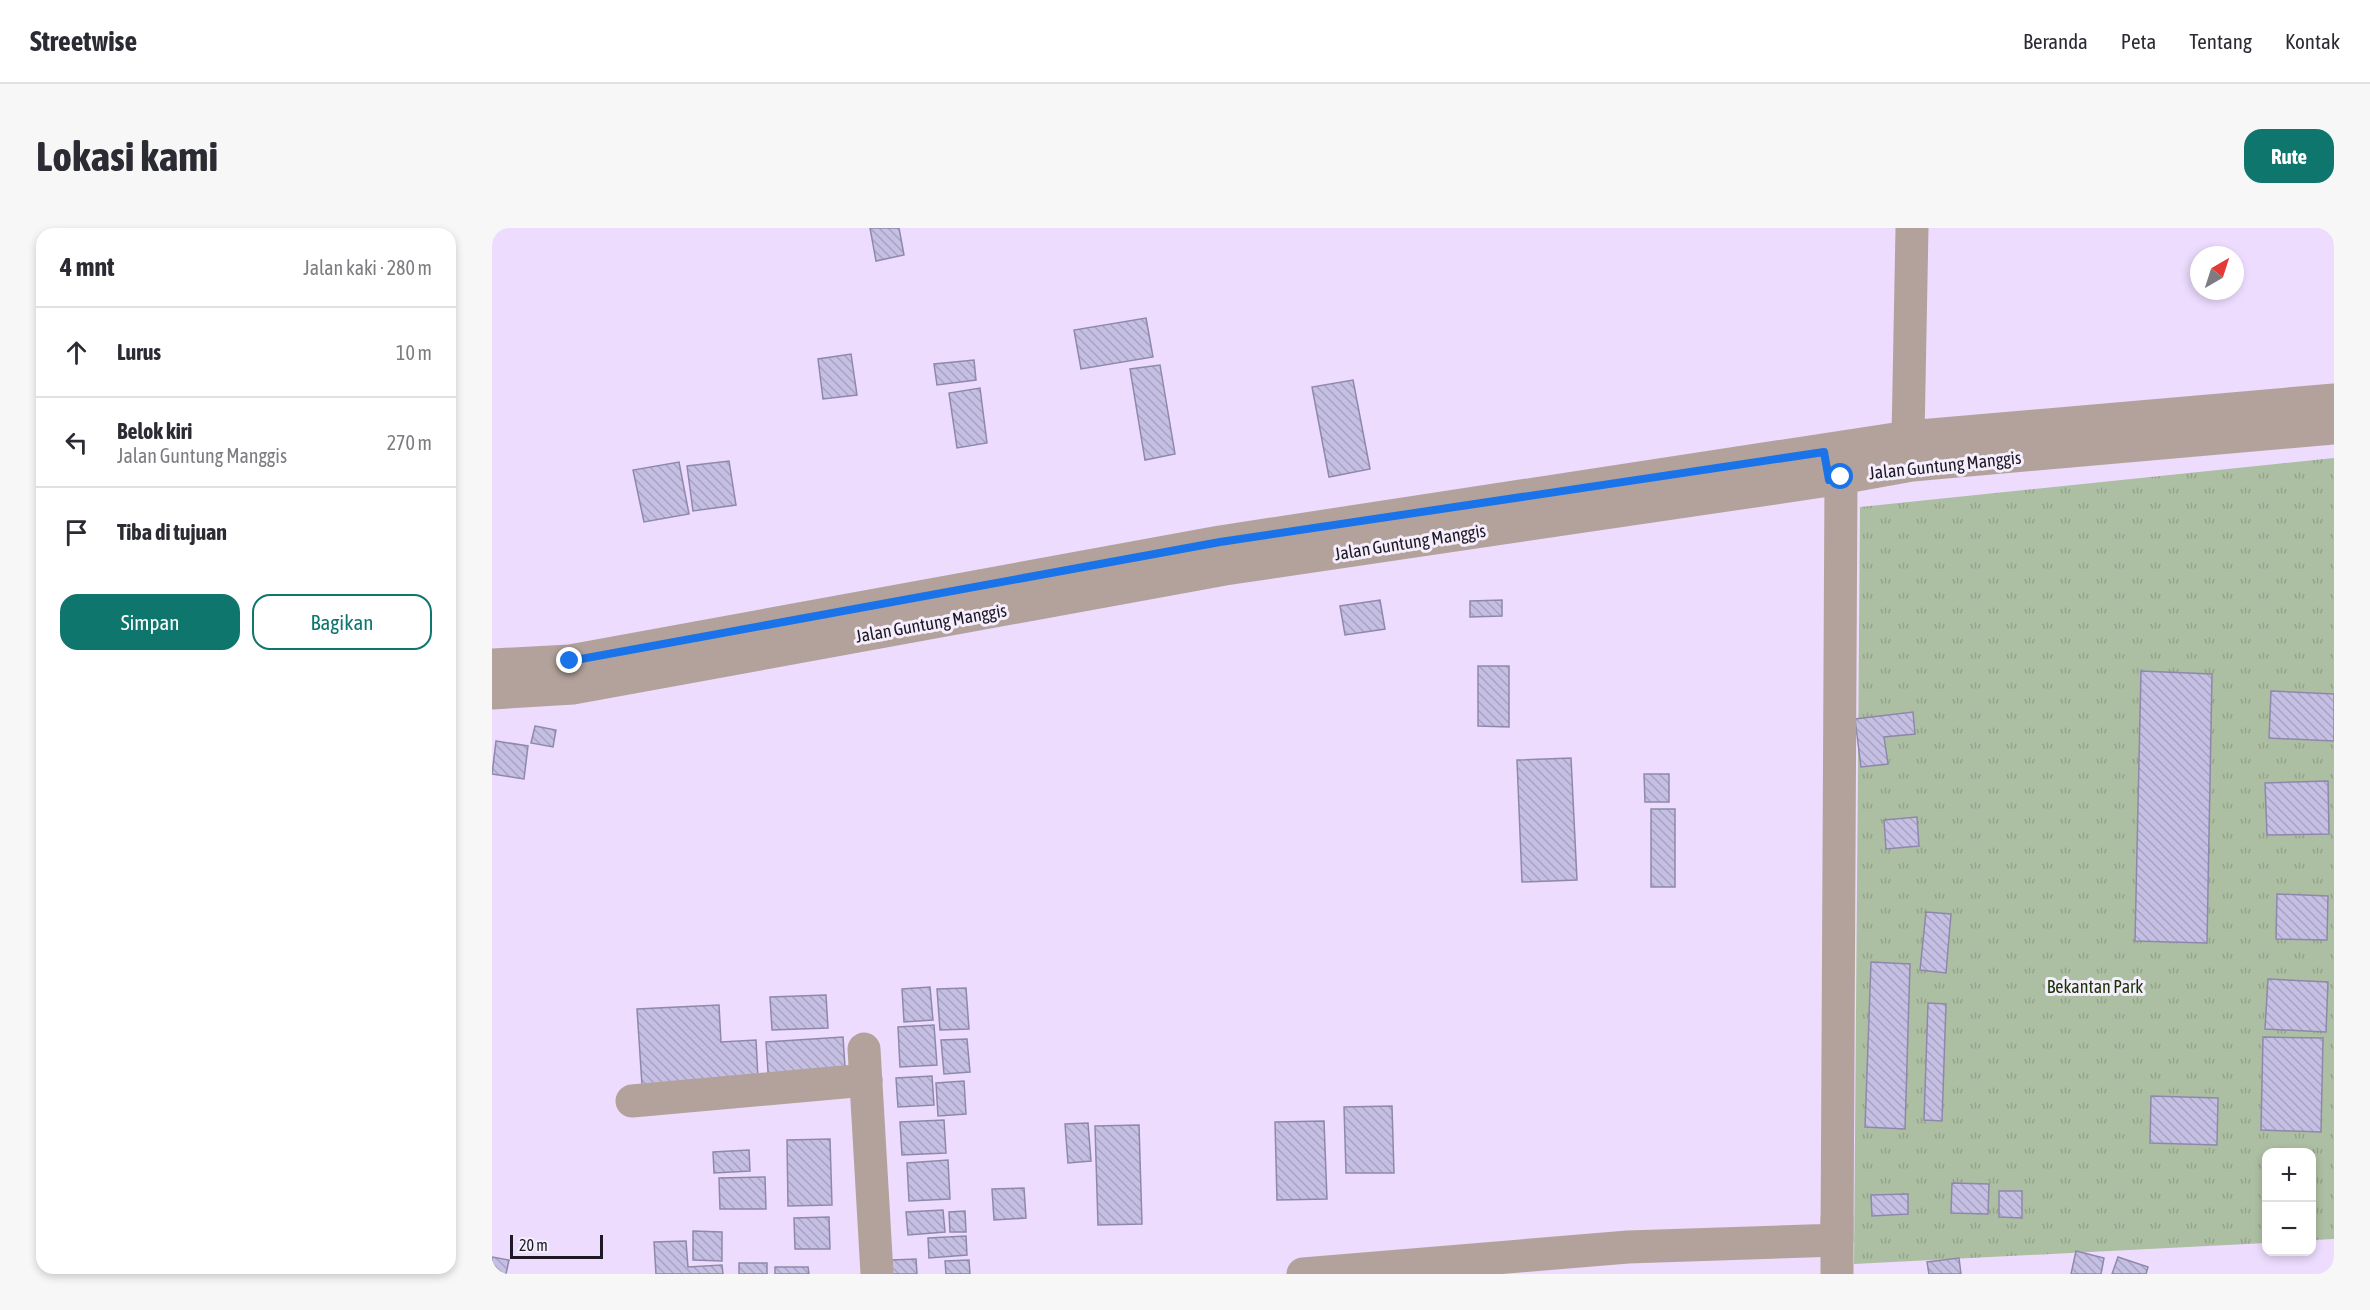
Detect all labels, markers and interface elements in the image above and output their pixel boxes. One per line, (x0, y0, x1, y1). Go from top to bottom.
text: Streetwise (30, 25, 137, 57)
text: Beranda (2023, 29, 2088, 53)
text: Peta (2121, 29, 2156, 53)
text: Tentang (2189, 29, 2252, 53)
text: Kontak (2285, 29, 2340, 53)
button: Rute (2244, 129, 2334, 183)
text: Lokasi kami (36, 132, 218, 180)
north arrow (2190, 246, 2244, 300)
text: 4 mnt (60, 252, 115, 282)
text: Jalan kaki · 280 m (303, 256, 432, 279)
icon: ahead (60, 336, 93, 369)
text: Lurus (117, 339, 161, 365)
text: 10 m (396, 341, 432, 364)
text: Belok kiri (117, 418, 192, 444)
icon: left (60, 426, 93, 459)
text: 270 m (387, 431, 432, 454)
text: Jalan Guntung Manggis (117, 444, 287, 467)
street label: Jalan Guntung Manggis (1868, 447, 2022, 483)
route start (1827, 463, 1853, 489)
icon: arrive (60, 516, 93, 549)
text: Tiba di tujuan (117, 519, 227, 545)
street label: Jalan Guntung Manggis (1333, 520, 1487, 564)
button: Simpan (60, 594, 240, 650)
button: Bagikan (252, 594, 432, 650)
street label: Jalan Guntung Manggis (854, 599, 1008, 647)
route end (556, 647, 582, 673)
park label: Bekantan Park (2047, 976, 2143, 997)
map controls (2262, 1148, 2316, 1256)
button: + (2262, 1148, 2316, 1202)
button: − (2262, 1202, 2316, 1256)
scale bar (510, 1232, 603, 1260)
text: 20 m (519, 1236, 548, 1254)

